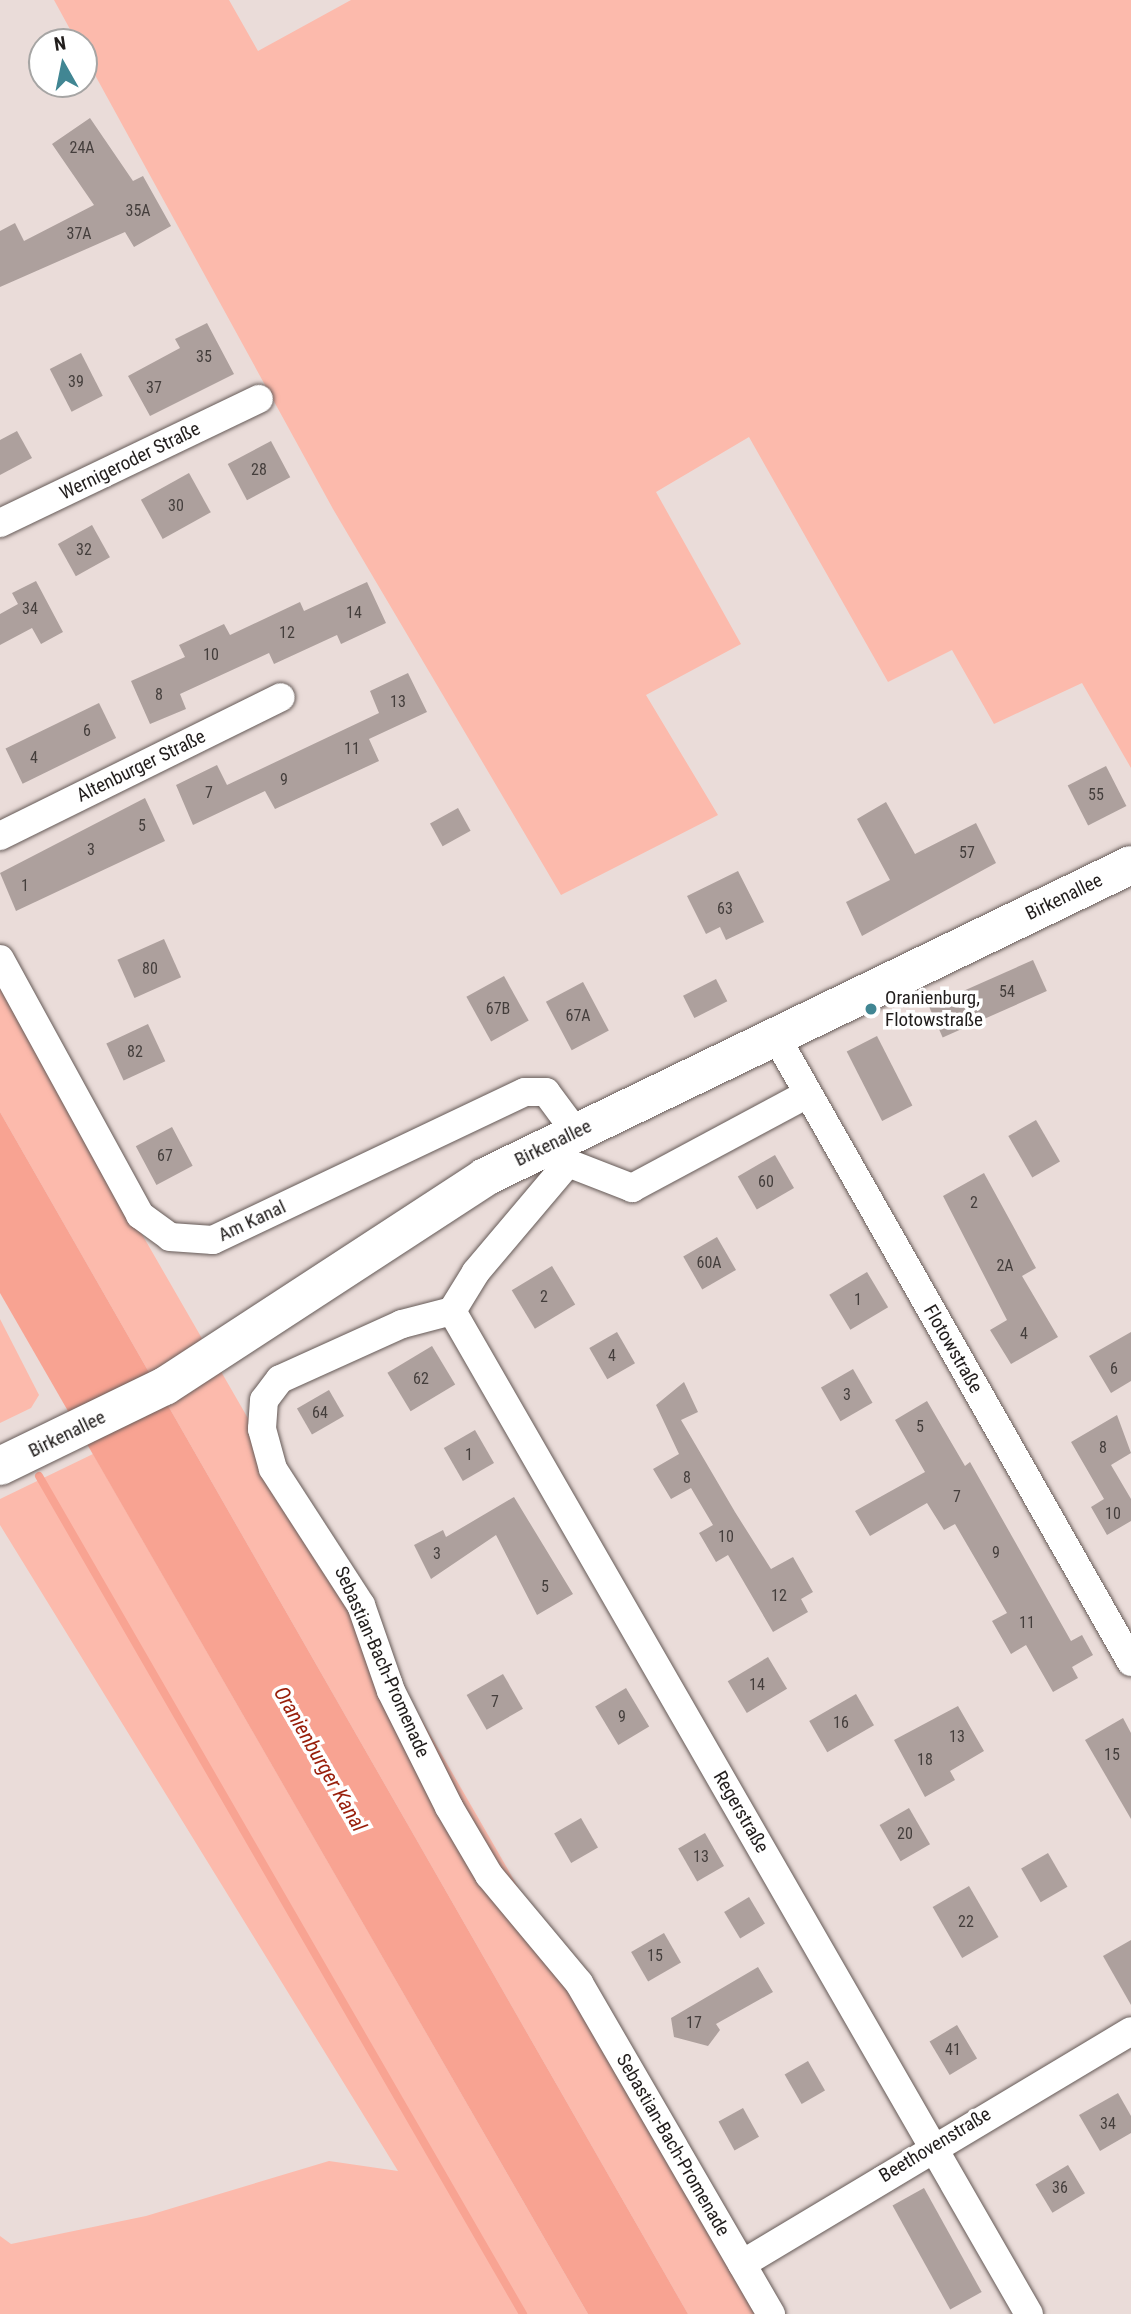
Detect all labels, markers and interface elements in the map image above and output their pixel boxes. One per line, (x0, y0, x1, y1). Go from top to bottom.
north arrow (28, 28, 98, 98)
text: N (52, 31, 67, 56)
house number: 24A (69, 138, 95, 158)
house number: 35A (125, 201, 151, 221)
house number: 37A (66, 224, 92, 244)
house number: 35 (196, 347, 212, 367)
house number: 39 (68, 372, 84, 392)
house number: 37 (146, 378, 162, 398)
street label: Wernigeroder Straße (56, 417, 204, 505)
house number: 28 (251, 460, 267, 480)
house number: 30 (168, 496, 184, 516)
house number: 32 (76, 540, 92, 560)
house number: 34 (22, 599, 38, 619)
house number: 14 (346, 603, 362, 623)
house number: 12 (279, 623, 295, 643)
house number: 10 (203, 645, 219, 665)
house number: 8 (155, 685, 163, 705)
house number: 13 (390, 692, 406, 712)
house number: 6 (83, 721, 91, 741)
street label: Altenburger Straße (73, 725, 209, 807)
house number: 11 (344, 739, 360, 759)
house number: 4 (30, 748, 38, 768)
house number: 9 (280, 770, 288, 790)
house number: 7 (205, 783, 213, 803)
house number: 55 (1088, 785, 1104, 805)
house number: 5 (138, 816, 146, 836)
house number: 3 (87, 840, 95, 860)
house number: 57 (959, 843, 975, 863)
street label: Birkenallee (1022, 869, 1106, 925)
house number: 1 (21, 876, 29, 896)
house number: 63 (717, 899, 733, 919)
house number: 80 (142, 959, 158, 979)
house number: 54 (999, 982, 1015, 1002)
place label: Oranienburg, Flotowstraße (885, 987, 983, 1031)
house number: 67B (486, 999, 510, 1019)
marker: Oranienburg, Flotowstraße (863, 1001, 879, 1017)
house number: 67A (565, 1006, 591, 1026)
house number: 82 (127, 1042, 143, 1062)
street label: Birkenallee (511, 1115, 595, 1171)
house number: 67 (157, 1146, 173, 1166)
house number: 60 (758, 1172, 774, 1192)
house number: 2 (970, 1193, 978, 1213)
street label: Am Kanal (215, 1196, 289, 1246)
house number: 60A (696, 1253, 722, 1273)
house number: 2A (996, 1256, 1014, 1276)
house number: 2 (540, 1287, 548, 1307)
house number: 1 (854, 1290, 862, 1310)
street label: Flotowstraße (919, 1301, 987, 1397)
house number: 4 (1020, 1324, 1028, 1344)
house number: 4 (608, 1346, 616, 1366)
house number: 6 (1110, 1359, 1118, 1379)
house number: 62 (413, 1369, 429, 1389)
house number: 3 (843, 1385, 851, 1405)
house number: 64 (312, 1403, 328, 1423)
street label: Birkenallee (25, 1406, 109, 1462)
house number: 5 (916, 1417, 924, 1437)
house number: 8 (1099, 1438, 1107, 1458)
house number: 1 (465, 1445, 473, 1465)
house number: 8 (683, 1468, 691, 1488)
house number: 7 (953, 1487, 961, 1507)
house number: 10 (1105, 1504, 1121, 1524)
house number: 10 (718, 1527, 734, 1547)
house number: 9 (992, 1543, 1000, 1563)
house number: 3 (433, 1544, 441, 1564)
street label: Sebastian-Bach-Promenade (330, 1563, 434, 1761)
house number: 5 (541, 1577, 549, 1597)
house number: 12 (771, 1586, 787, 1606)
house number: 11 (1019, 1613, 1035, 1633)
house number: 14 (749, 1675, 765, 1695)
water label: Oranienburger Kanal (268, 1682, 372, 1836)
house number: 7 (491, 1692, 499, 1712)
house number: 9 (618, 1707, 626, 1727)
house number: 16 (833, 1713, 849, 1733)
house number: 13 (949, 1727, 965, 1747)
house number: 15 (1104, 1745, 1120, 1765)
house number: 18 (917, 1750, 933, 1770)
street label: Regerstraße (708, 1767, 774, 1857)
house number: 20 (897, 1824, 913, 1844)
house number: 13 (693, 1847, 709, 1867)
house number: 22 (958, 1912, 974, 1932)
house number: 15 (647, 1946, 663, 1966)
house number: 17 (686, 2013, 702, 2033)
house number: 41 (945, 2040, 961, 2060)
street label: Sebastian-Bach-Promenade (611, 2050, 735, 2240)
street label: Beethovenstraße (875, 2103, 995, 2187)
house number: 34 (1100, 2114, 1116, 2134)
house number: 36 (1052, 2178, 1068, 2198)

